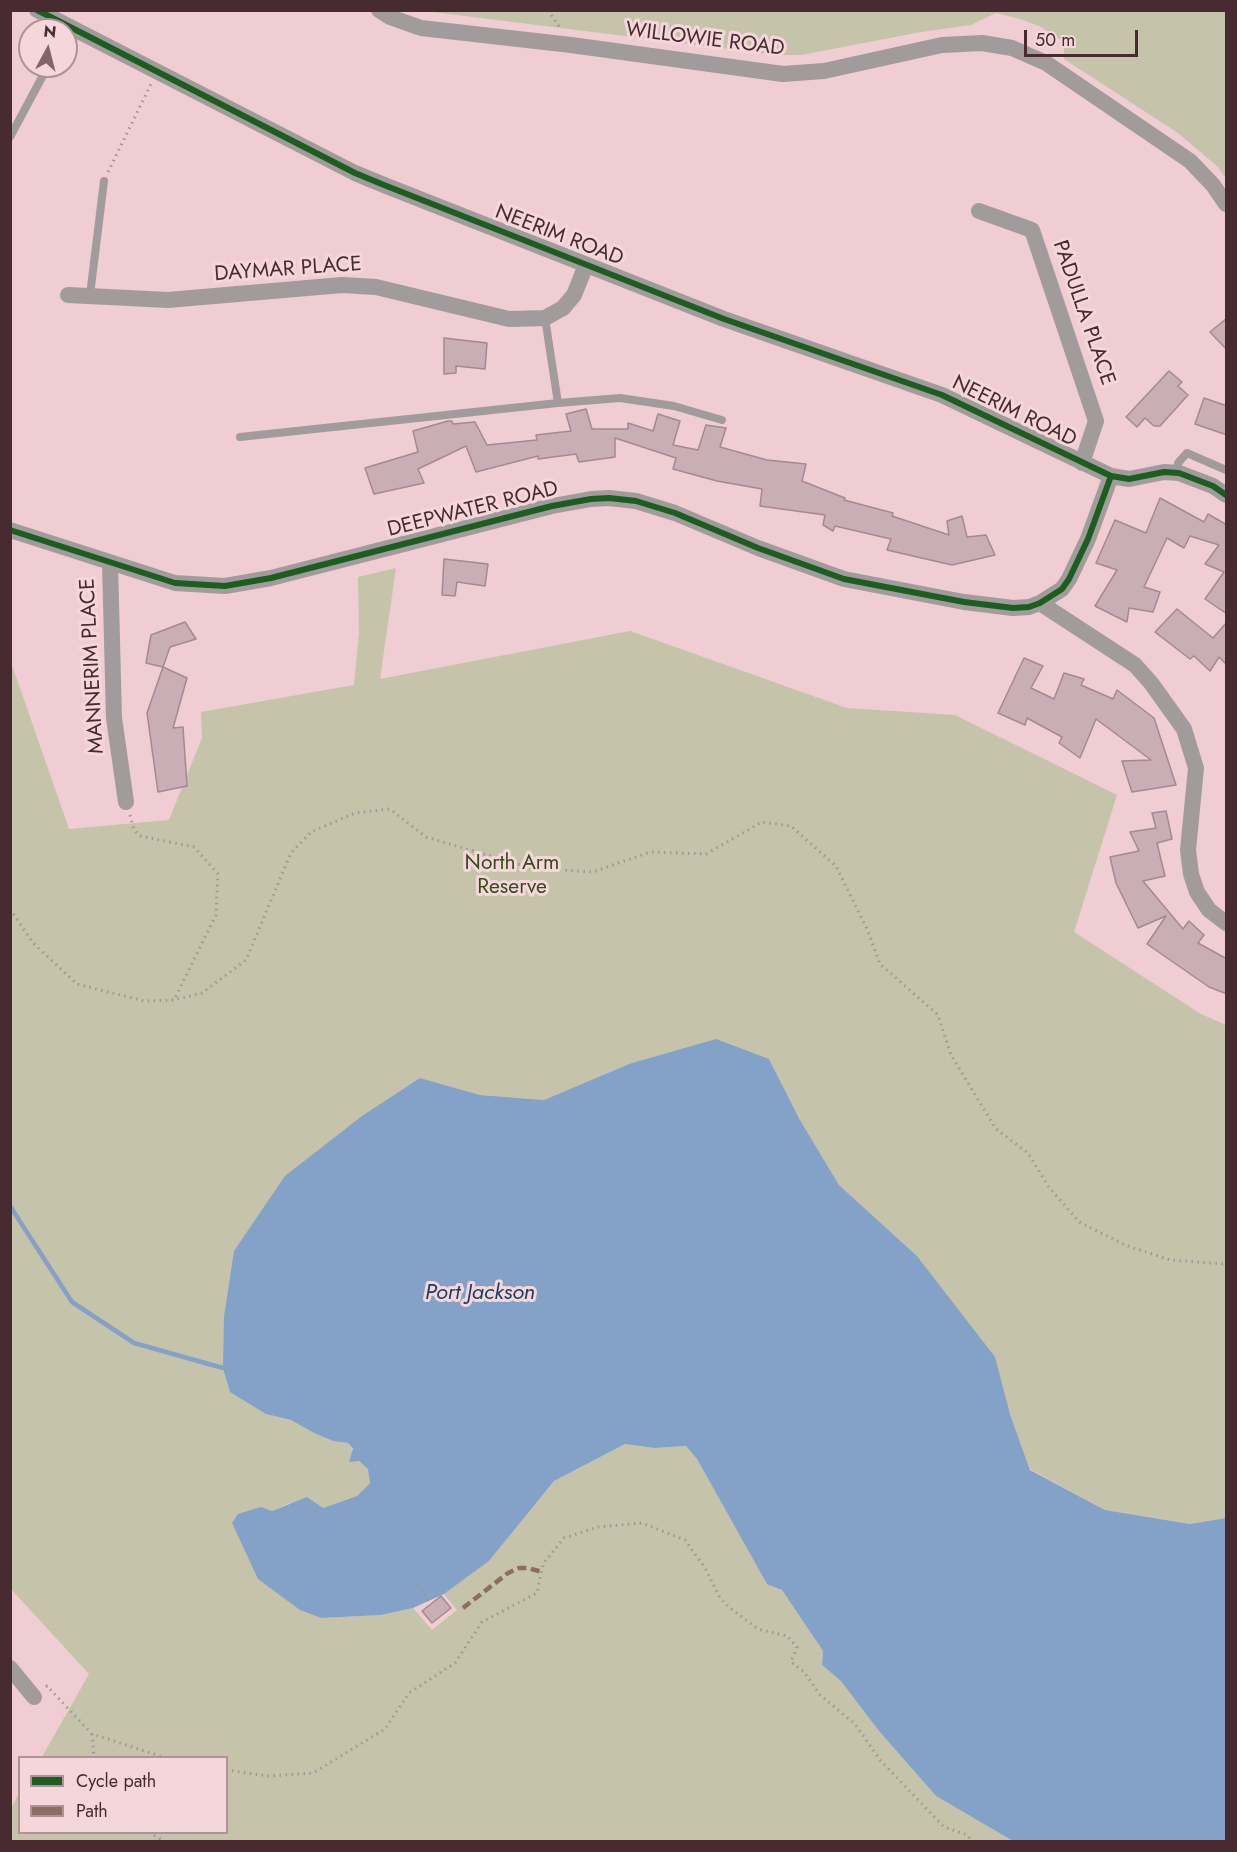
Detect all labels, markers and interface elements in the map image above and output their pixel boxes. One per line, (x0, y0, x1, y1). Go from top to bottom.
north arrow (18, 18, 78, 78)
street label: WILLOWIE ROAD (624, 18, 786, 62)
scale bar (1027, 18, 1141, 56)
text: N (42, 19, 58, 44)
text: 50 m (1035, 27, 1075, 53)
street label: NEERIM ROAD (491, 200, 627, 272)
street label: PADULLA PLACE (1046, 237, 1120, 389)
street label: DAYMAR PLACE (214, 252, 362, 288)
street label: NEERIM ROAD (948, 371, 1080, 453)
street label: DEEPWATER ROAD (385, 477, 561, 543)
street label: MANNERIM PLACE (76, 577, 110, 755)
park label: North Arm Reserve (465, 851, 559, 901)
water label: Port Jackson (425, 1281, 535, 1307)
legend (18, 1756, 228, 1834)
text: Cycle path (76, 1768, 156, 1794)
text: Path (76, 1798, 108, 1824)

